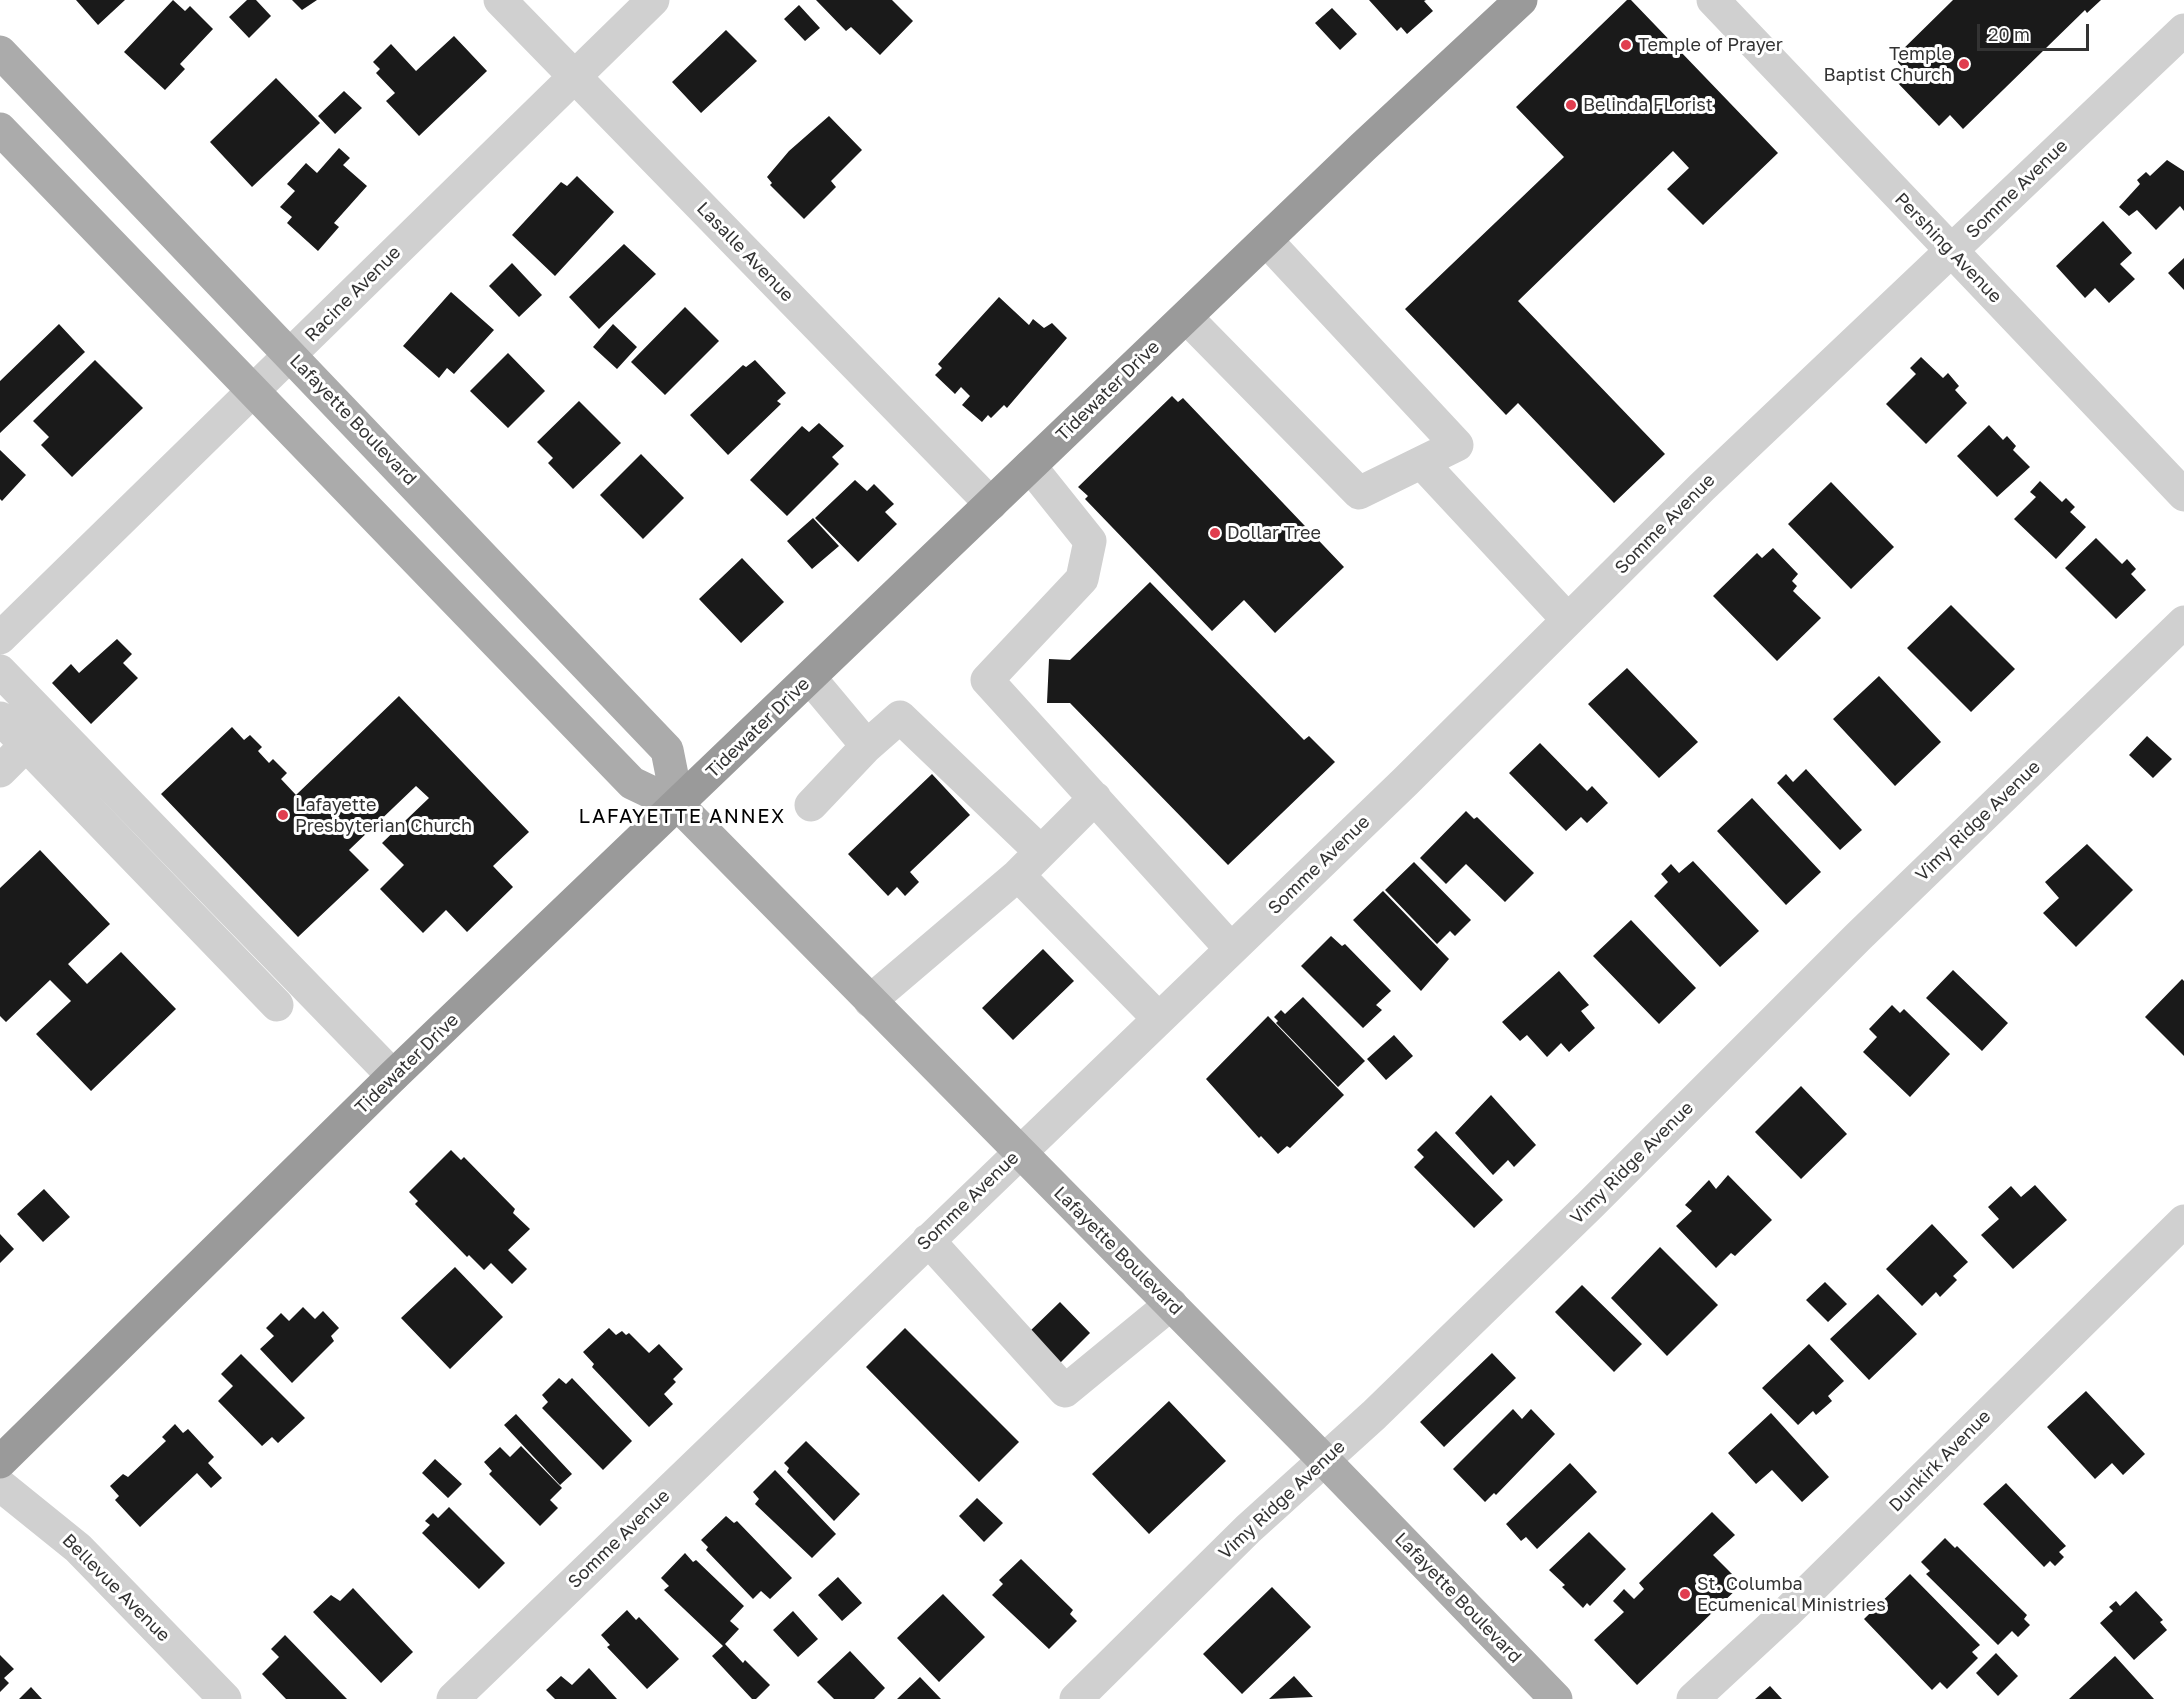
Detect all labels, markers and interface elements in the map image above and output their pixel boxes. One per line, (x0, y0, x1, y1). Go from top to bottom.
scale bar (1980, 12, 2092, 50)
text: 20 m (1988, 23, 2030, 45)
place label: Temple of Prayer (1638, 34, 1783, 56)
marker: Temple of Prayer (1619, 38, 1633, 52)
place label: Temple Baptist Church (1824, 43, 1952, 86)
marker: Temple Baptist Church (1957, 57, 1971, 71)
place label: Belinda FLorist (1583, 94, 1713, 116)
marker: Belinda FLorist (1564, 98, 1578, 112)
street label: Somme Avenue (1962, 135, 2072, 243)
street label: Pershing Avenue (1890, 188, 2006, 308)
street label: Lasalle Avenue (692, 198, 798, 306)
street label: Racine Avenue (301, 242, 405, 346)
street label: Tidewater Drive (1052, 336, 1164, 446)
street label: Lafayette Boulevard (285, 350, 421, 490)
street label: Somme Avenue (1610, 469, 1720, 579)
place label: Dollar Tree (1227, 522, 1321, 544)
marker: Dollar Tree (1208, 526, 1222, 540)
street label: Tidewater Drive (702, 673, 814, 783)
street label: Vimy Ridge Avenue (1911, 756, 2045, 886)
place label: Lafayette Presbyterian Church (295, 794, 472, 836)
district label: LAFAYETTE ANNEX (578, 805, 786, 829)
marker: Lafayette Presbyterian Church (276, 808, 290, 822)
street label: Somme Avenue (1264, 811, 1374, 919)
street label: Tidewater Drive (351, 1009, 463, 1119)
street label: Vimy Ridge Avenue (1566, 1097, 1698, 1229)
street label: Somme Avenue (913, 1147, 1023, 1255)
street label: Lafayette Boulevard (1049, 1182, 1187, 1320)
street label: Dunkirk Avenue (1885, 1406, 1995, 1516)
street label: Vimy Ridge Avenue (1214, 1436, 1350, 1564)
street label: Somme Avenue (564, 1485, 674, 1593)
street label: Lafayette Boulevard (1390, 1528, 1526, 1668)
street label: Bellevue Avenue (58, 1530, 174, 1646)
place label: St. Columba Ecumenical Ministries (1697, 1573, 1886, 1616)
marker: St. Columba Ecumenical Ministries (1678, 1587, 1692, 1601)

